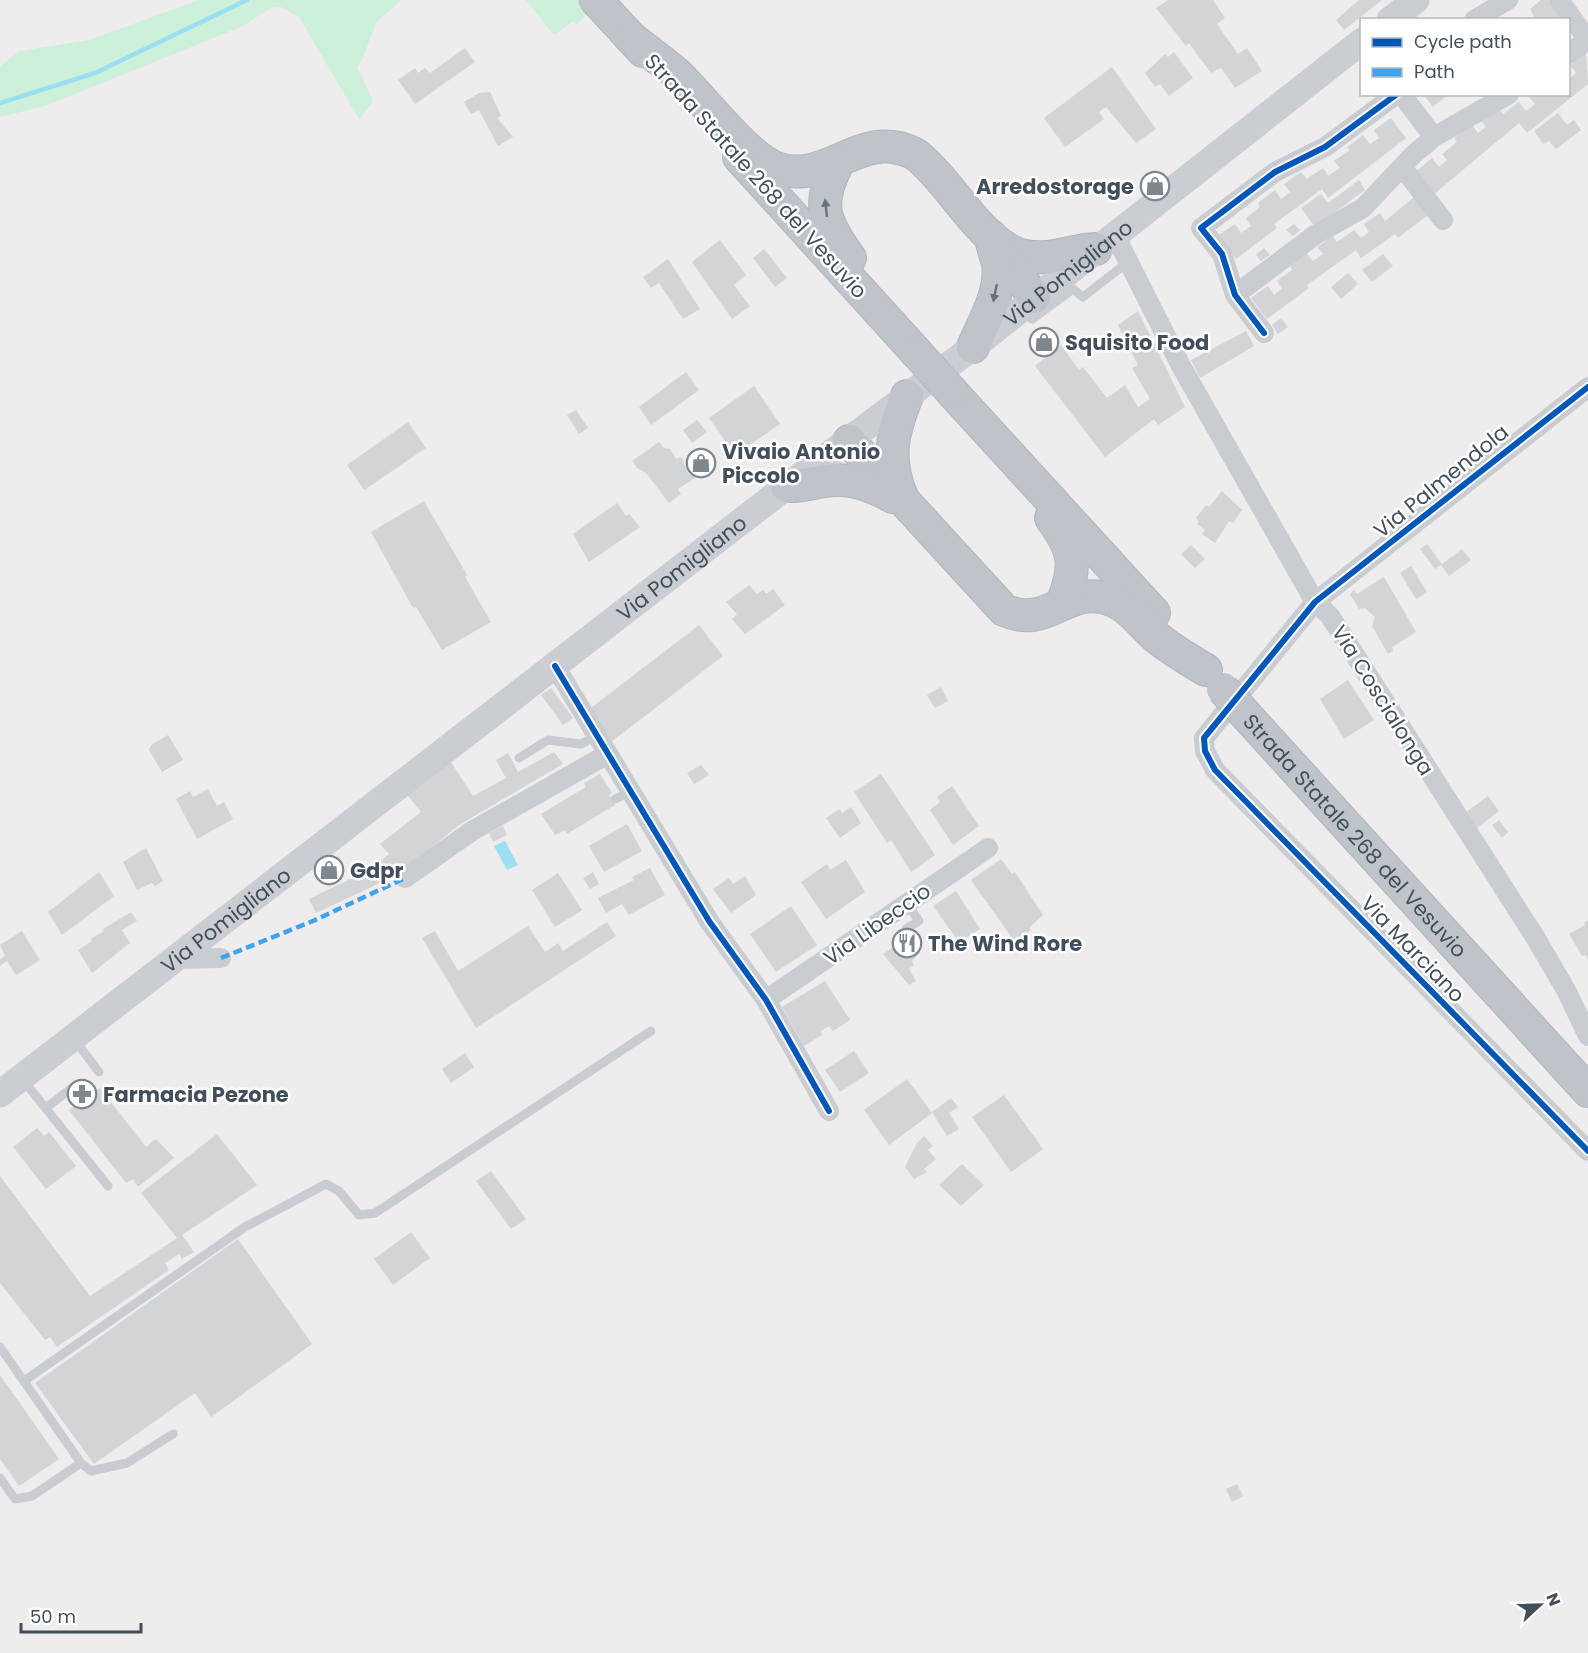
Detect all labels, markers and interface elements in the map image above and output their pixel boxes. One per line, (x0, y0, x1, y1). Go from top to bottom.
legend (1360, 18, 1570, 96)
text: Cycle path (1414, 29, 1512, 54)
street label: Strada Statale 268 del Vesuvio (638, 47, 874, 305)
text: Path (1414, 59, 1455, 84)
shop icon: Arredostorage (1139, 170, 1171, 202)
place label: Arredostorage (976, 172, 1134, 201)
one-way arrow (821, 198, 831, 217)
street label: Via Pomigliano (997, 213, 1138, 333)
one-way arrow (990, 284, 999, 303)
shop icon: Squisito Food (1028, 326, 1060, 358)
place label: Squisito Food (1065, 328, 1209, 357)
street label: Via Palmendola (1367, 418, 1515, 544)
place label: Vivaio Antonio Piccolo (722, 437, 880, 490)
shop icon: Vivaio Antonio Piccolo (685, 447, 717, 479)
street label: Via Pomigliano (610, 508, 752, 627)
street label: Via Coscialonga (1325, 619, 1441, 781)
street label: Strada Statale 268 del Vesuvio (1237, 707, 1474, 964)
shop icon: Gdpr (313, 854, 345, 886)
place label: Gdpr (350, 856, 404, 885)
street label: Via Pomigliano (154, 860, 297, 979)
street label: Via Libeccio (818, 876, 936, 972)
street label: Via Marciano (1355, 889, 1471, 1009)
restaurant icon: The Wind Rore (891, 927, 923, 959)
place label: The Wind Rore (928, 929, 1082, 958)
pharmacy icon: Farmacia Pezone (66, 1078, 98, 1110)
place label: Farmacia Pezone (103, 1080, 289, 1109)
north arrow (1510, 1575, 1570, 1635)
text: N (1541, 1590, 1566, 1609)
scale bar (21, 1596, 141, 1634)
text: 50 m (30, 1604, 76, 1629)

